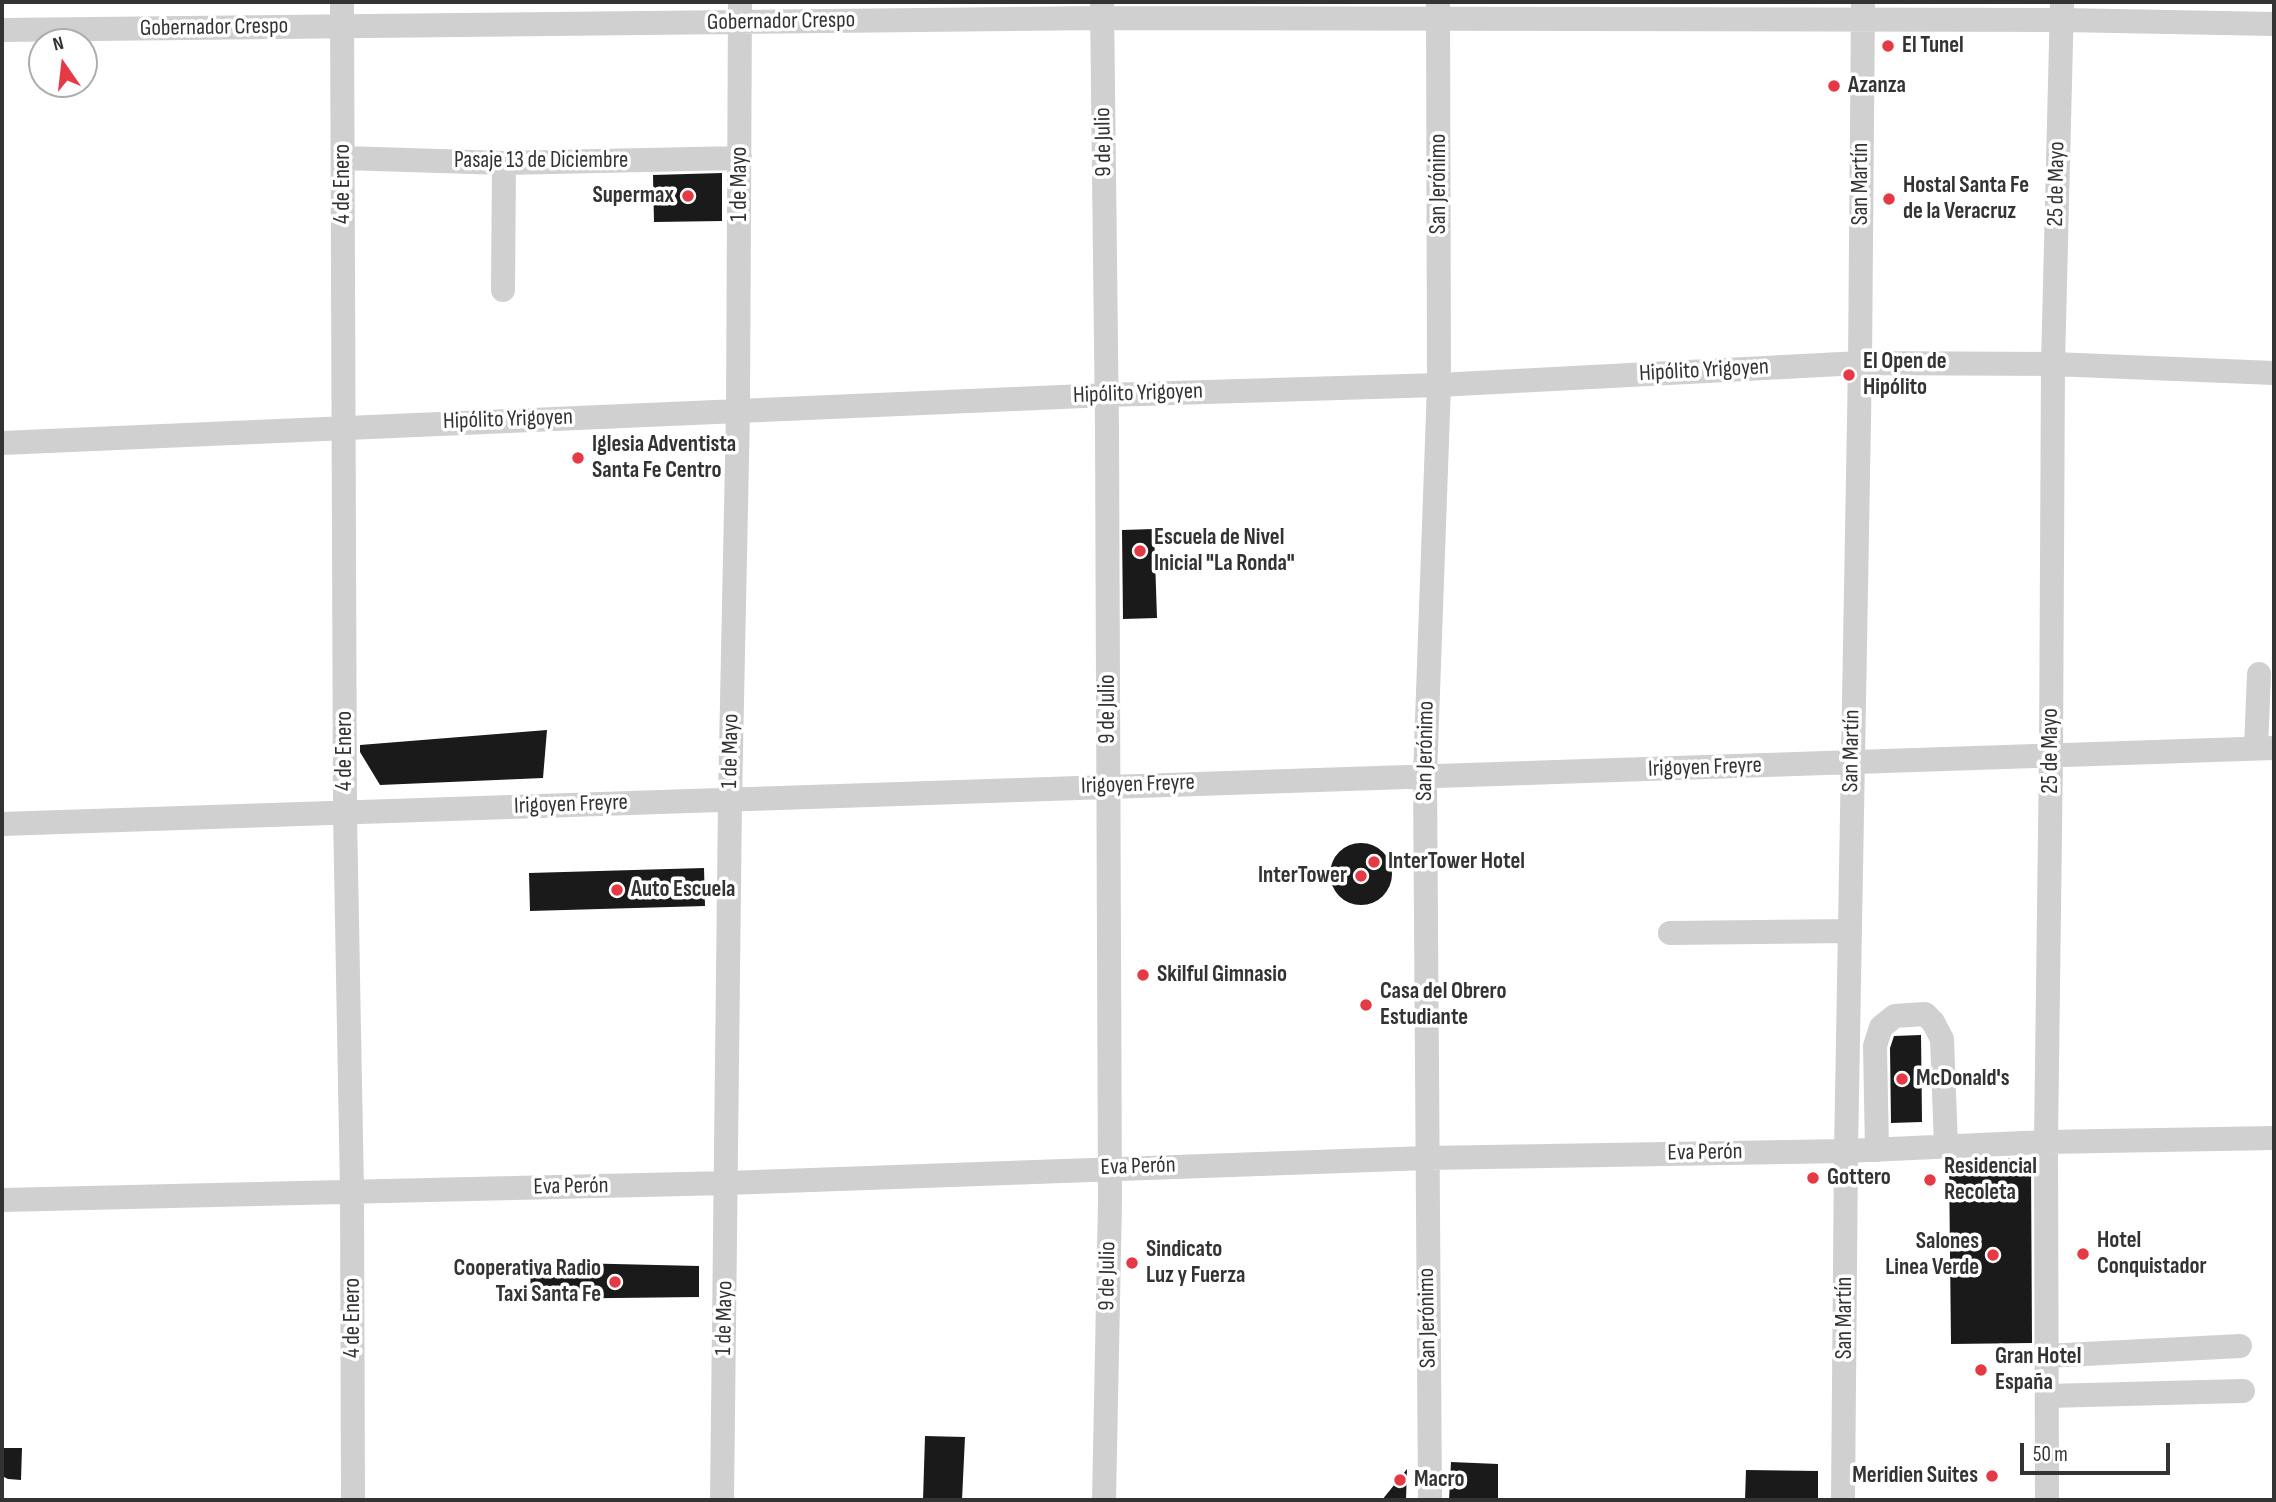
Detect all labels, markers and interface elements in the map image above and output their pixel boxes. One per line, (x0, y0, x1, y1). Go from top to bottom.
street label: Gobernador Crespo (707, 7, 855, 37)
street label: Gobernador Crespo (140, 13, 288, 43)
north arrow (28, 28, 98, 98)
text: N (51, 32, 66, 56)
place label: El Tunel (1902, 32, 1964, 60)
marker: El Tunel (1880, 38, 1896, 54)
place label: Azanza (1848, 72, 1906, 100)
marker: Azanza (1826, 78, 1842, 94)
street label: 9 de Julio (1090, 107, 1118, 177)
street label: San Jerónimo (1425, 134, 1453, 234)
street label: 25 de Mayo (2042, 141, 2072, 227)
street label: San Martín (1847, 143, 1875, 225)
street label: 4 de Enero (329, 144, 357, 224)
street label: Pasaje 13 de Diciembre (454, 147, 628, 175)
street label: 1 de Mayo (726, 147, 754, 221)
place label: Hostal Santa Fe de la Veracruz (1903, 172, 2029, 226)
place label: Supermax (592, 182, 674, 210)
marker: Supermax (680, 188, 696, 204)
marker: Hostal Santa Fe de la Veracruz (1881, 191, 1897, 207)
place label: El Open de Hipólito (1863, 348, 1947, 402)
street label: Hipólito Yrigoyen (1638, 354, 1770, 388)
marker: El Open de Hipólito (1841, 367, 1857, 383)
street label: Hipólito Yrigoyen (1073, 378, 1203, 410)
street label: Hipólito Yrigoyen (443, 404, 573, 436)
place label: Iglesia Adventista Santa Fe Centro (592, 431, 736, 485)
marker: Iglesia Adventista Santa Fe Centro (570, 450, 586, 466)
place label: Escuela de Nivel Inicial "La Ronda" (1154, 524, 1295, 578)
marker: Escuela de Nivel Inicial "La Ronda" (1132, 543, 1148, 559)
street label: 9 de Julio (1094, 674, 1122, 744)
street label: San Jerónimo (1411, 701, 1441, 801)
street label: 25 de Mayo (2037, 708, 2065, 794)
street label: San Martín (1837, 709, 1867, 793)
street label: 4 de Enero (331, 711, 359, 791)
street label: 1 de Mayo (717, 713, 745, 789)
street label: Irigoyen Freyre (1648, 752, 1762, 784)
street label: Irigoyen Freyre (1081, 769, 1195, 801)
street label: Irigoyen Freyre (514, 789, 628, 821)
place label: InterTower Hotel (1388, 848, 1525, 876)
marker: InterTower Hotel (1366, 854, 1382, 870)
place label: InterTower (1258, 862, 1347, 890)
marker: InterTower (1353, 868, 1369, 884)
place label: Auto Escuela (631, 876, 736, 904)
marker: Auto Escuela (609, 882, 625, 898)
place label: Skilful Gimnasio (1157, 961, 1287, 989)
marker: Skilful Gimnasio (1135, 967, 1151, 983)
place label: Casa del Obrero Estudiante (1380, 978, 1506, 1032)
marker: Casa del Obrero Estudiante (1358, 997, 1374, 1013)
place label: McDonald's (1916, 1065, 2009, 1093)
marker: McDonald's (1894, 1071, 1910, 1087)
street label: Eva Perón (1667, 1139, 1743, 1167)
street label: Eva Perón (1100, 1152, 1176, 1182)
place label: Residencial Recoleta (1944, 1153, 2037, 1207)
place label: Gottero (1827, 1164, 1891, 1192)
marker: Gottero (1805, 1170, 1821, 1186)
marker: Residencial Recoleta (1922, 1172, 1938, 1188)
street label: Eva Perón (533, 1173, 609, 1201)
place label: Hotel Conquistador (2097, 1227, 2207, 1281)
place label: Salones Linea Verde (1885, 1228, 1979, 1282)
place label: Sindicato Luz y Fuerza (1146, 1236, 1245, 1290)
street label: 9 de Julio (1094, 1241, 1122, 1311)
marker: Hotel Conquistador (2075, 1246, 2091, 1262)
marker: Salones Linea Verde (1985, 1247, 2001, 1263)
place label: Cooperativa Radio Taxi Santa Fe (454, 1255, 601, 1309)
marker: Sindicato Luz y Fuerza (1124, 1255, 1140, 1271)
street label: San Jerónimo (1413, 1268, 1443, 1368)
marker: Cooperativa Radio Taxi Santa Fe (607, 1274, 623, 1290)
street label: San Martín (1831, 1277, 1859, 1359)
street label: 4 de Enero (339, 1278, 367, 1358)
street label: 1 de Mayo (711, 1280, 739, 1356)
place label: Gran Hotel España (1995, 1343, 2081, 1397)
marker: Gran Hotel España (1973, 1362, 1989, 1378)
scale bar (2024, 1428, 2174, 1472)
text: 50 m (2033, 1442, 2068, 1467)
place label: Meridien Suites (1852, 1462, 1978, 1490)
place label: Macro (1414, 1466, 1464, 1494)
marker: Meridien Suites (1984, 1468, 2000, 1484)
marker: Macro (1392, 1472, 1408, 1488)

